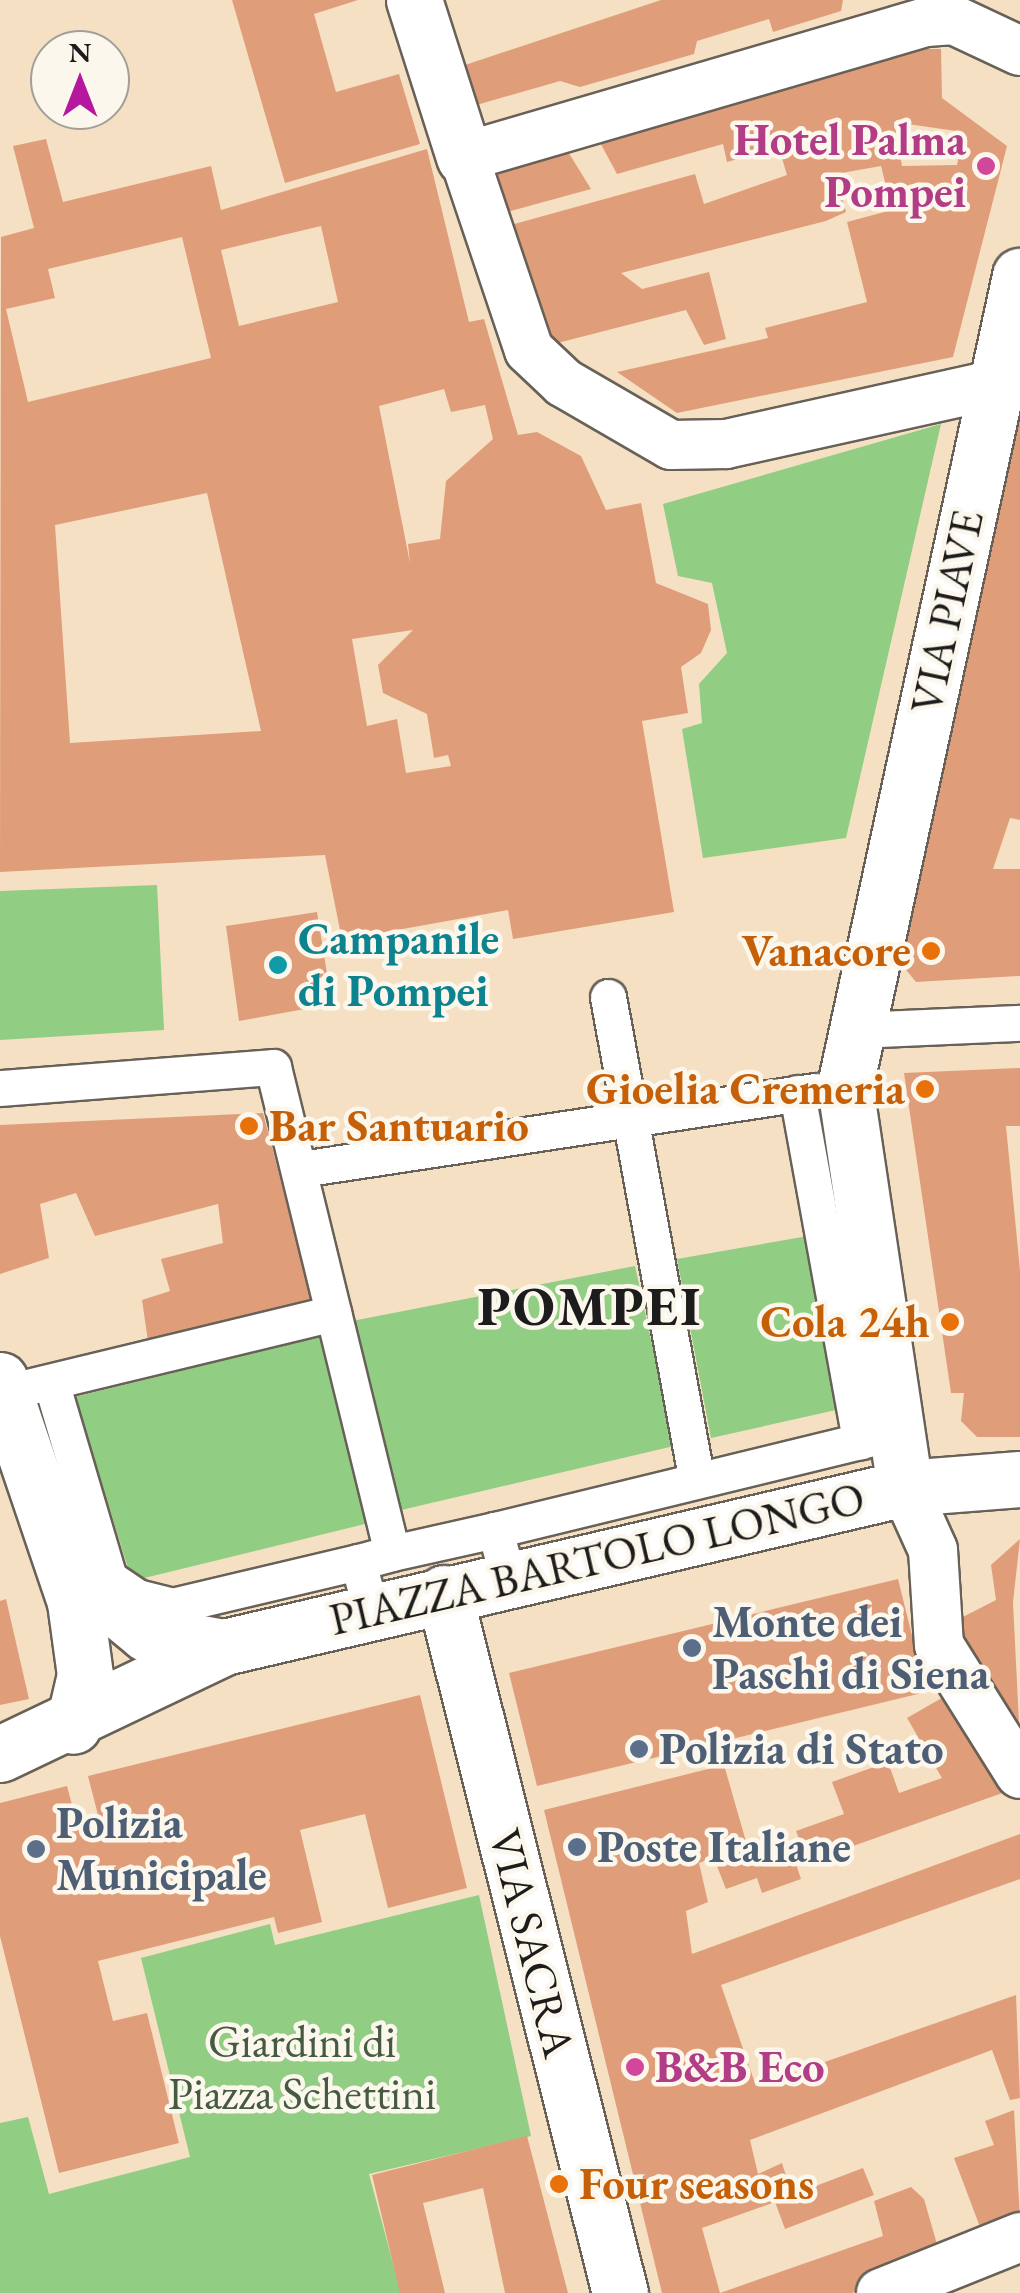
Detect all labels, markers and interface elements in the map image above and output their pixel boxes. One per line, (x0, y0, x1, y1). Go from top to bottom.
north arrow (30, 30, 130, 130)
text: N (69, 34, 91, 70)
place label: Hotel Palma Pompei (734, 113, 966, 219)
marker: Hotel Palma Pompei (975, 155, 997, 177)
street label: VIA PIAVE (899, 506, 995, 718)
place label: Campanile di Pompei (298, 912, 499, 1018)
place label: Vanacore (741, 924, 911, 978)
marker: Vanacore (920, 940, 942, 962)
marker: Campanile di Pompei (267, 954, 289, 976)
place label: Gioelia Cremeria (586, 1062, 905, 1116)
marker: Gioelia Cremeria (914, 1078, 936, 1100)
place label: Bar Santuario (269, 1099, 529, 1153)
marker: Bar Santuario (238, 1115, 260, 1137)
district label: POMPEI (477, 1273, 703, 1339)
place label: Cola 24h (760, 1295, 930, 1349)
marker: Cola 24h (939, 1311, 961, 1333)
street label: PIAZZA BARTOLO LONGO (324, 1471, 870, 1647)
place label: Monte dei Paschi di Siena (712, 1595, 990, 1701)
marker: Monte dei Paschi di Siena (681, 1637, 703, 1659)
place label: Polizia di Stato (659, 1722, 944, 1776)
marker: Polizia di Stato (628, 1738, 650, 1760)
place label: Polizia Municipale (56, 1796, 267, 1902)
place label: Poste Italiane (597, 1820, 851, 1874)
street label: VIA SACRA (478, 1823, 586, 2063)
marker: Poste Italiane (566, 1836, 588, 1858)
marker: Polizia Municipale (25, 1838, 47, 1860)
park label: Giardini di Piazza Schettini (168, 2015, 436, 2121)
place label: B&B Eco (655, 2040, 825, 2094)
marker: B&B Eco (624, 2056, 646, 2078)
place label: Four seasons (579, 2157, 814, 2211)
marker: Four seasons (548, 2173, 570, 2195)

